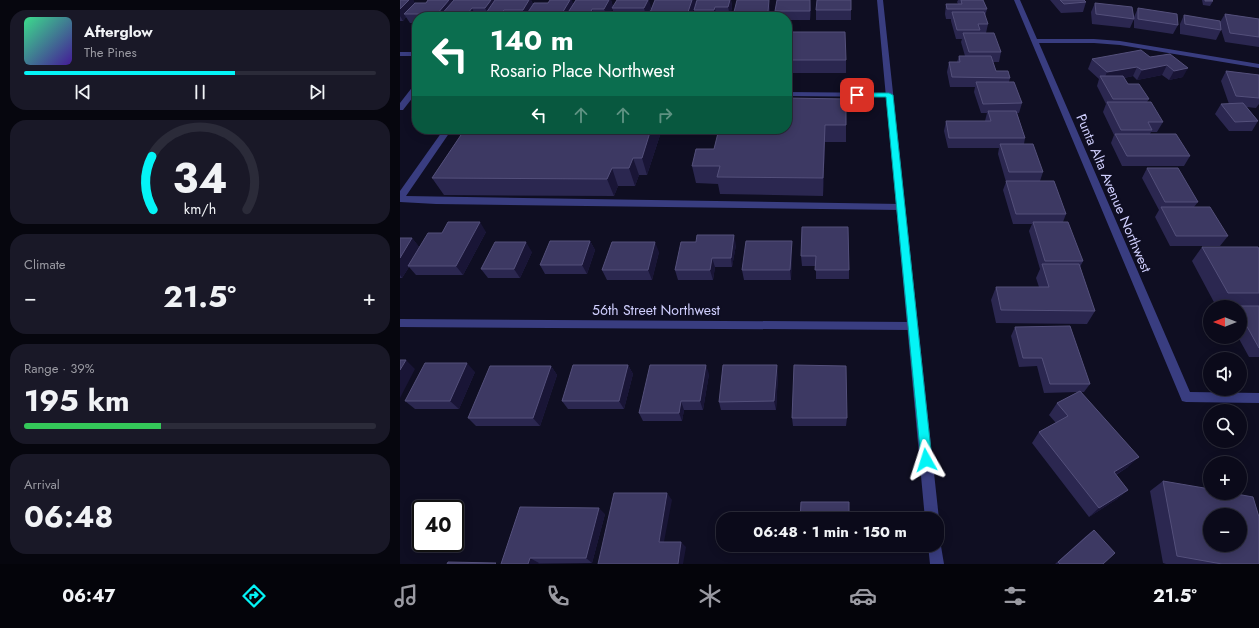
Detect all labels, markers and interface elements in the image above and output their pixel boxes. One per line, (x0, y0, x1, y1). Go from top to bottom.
text: 140 m (490, 20, 574, 61)
text: Afterglow (84, 21, 153, 43)
icon: left (424, 28, 476, 80)
text: The Pines (84, 43, 137, 62)
text: Rosario Place Northwest (490, 58, 674, 84)
pin (840, 78, 874, 112)
icon: previous (72, 81, 94, 103)
icon: pause (189, 81, 211, 103)
icon: next (306, 81, 328, 103)
icon: arrive (846, 84, 868, 106)
icon: left (528, 104, 550, 126)
icon: ahead (570, 104, 592, 126)
icon: ahead (612, 104, 634, 126)
icon: right (654, 104, 676, 126)
street label: Punta Alta Avenue Northwest (1072, 111, 1157, 276)
text: 34 (173, 148, 227, 209)
text: km/h (184, 199, 216, 219)
text: Climate (24, 255, 65, 274)
text: 21.5° (163, 275, 236, 318)
text: − (24, 281, 37, 313)
text: + (362, 281, 376, 313)
street label: 56th Street Northwest (592, 300, 721, 320)
north arrow (1203, 300, 1247, 344)
map controls (1203, 300, 1247, 552)
button: sound (1203, 352, 1247, 396)
text: Range · 39% (24, 359, 95, 378)
text: 195 km (24, 379, 130, 422)
button: search (1203, 404, 1247, 448)
position arrow (905, 439, 947, 481)
button: + (1203, 456, 1247, 500)
text: Arrival (24, 475, 60, 494)
text: 06:48 (24, 495, 113, 538)
speed limit sign: 40 (412, 500, 464, 552)
button: − (1203, 508, 1247, 552)
text: 06:48 · 1 min · 150 m (753, 521, 907, 543)
icon: directions (240, 582, 268, 610)
icon: music (392, 582, 420, 610)
icon: phone (544, 582, 572, 610)
icon: climate (696, 582, 724, 610)
icon: car (849, 582, 877, 610)
icon: filters (1001, 582, 1029, 610)
text: 06:47 (62, 583, 115, 609)
text: 21.5° (1153, 583, 1197, 609)

